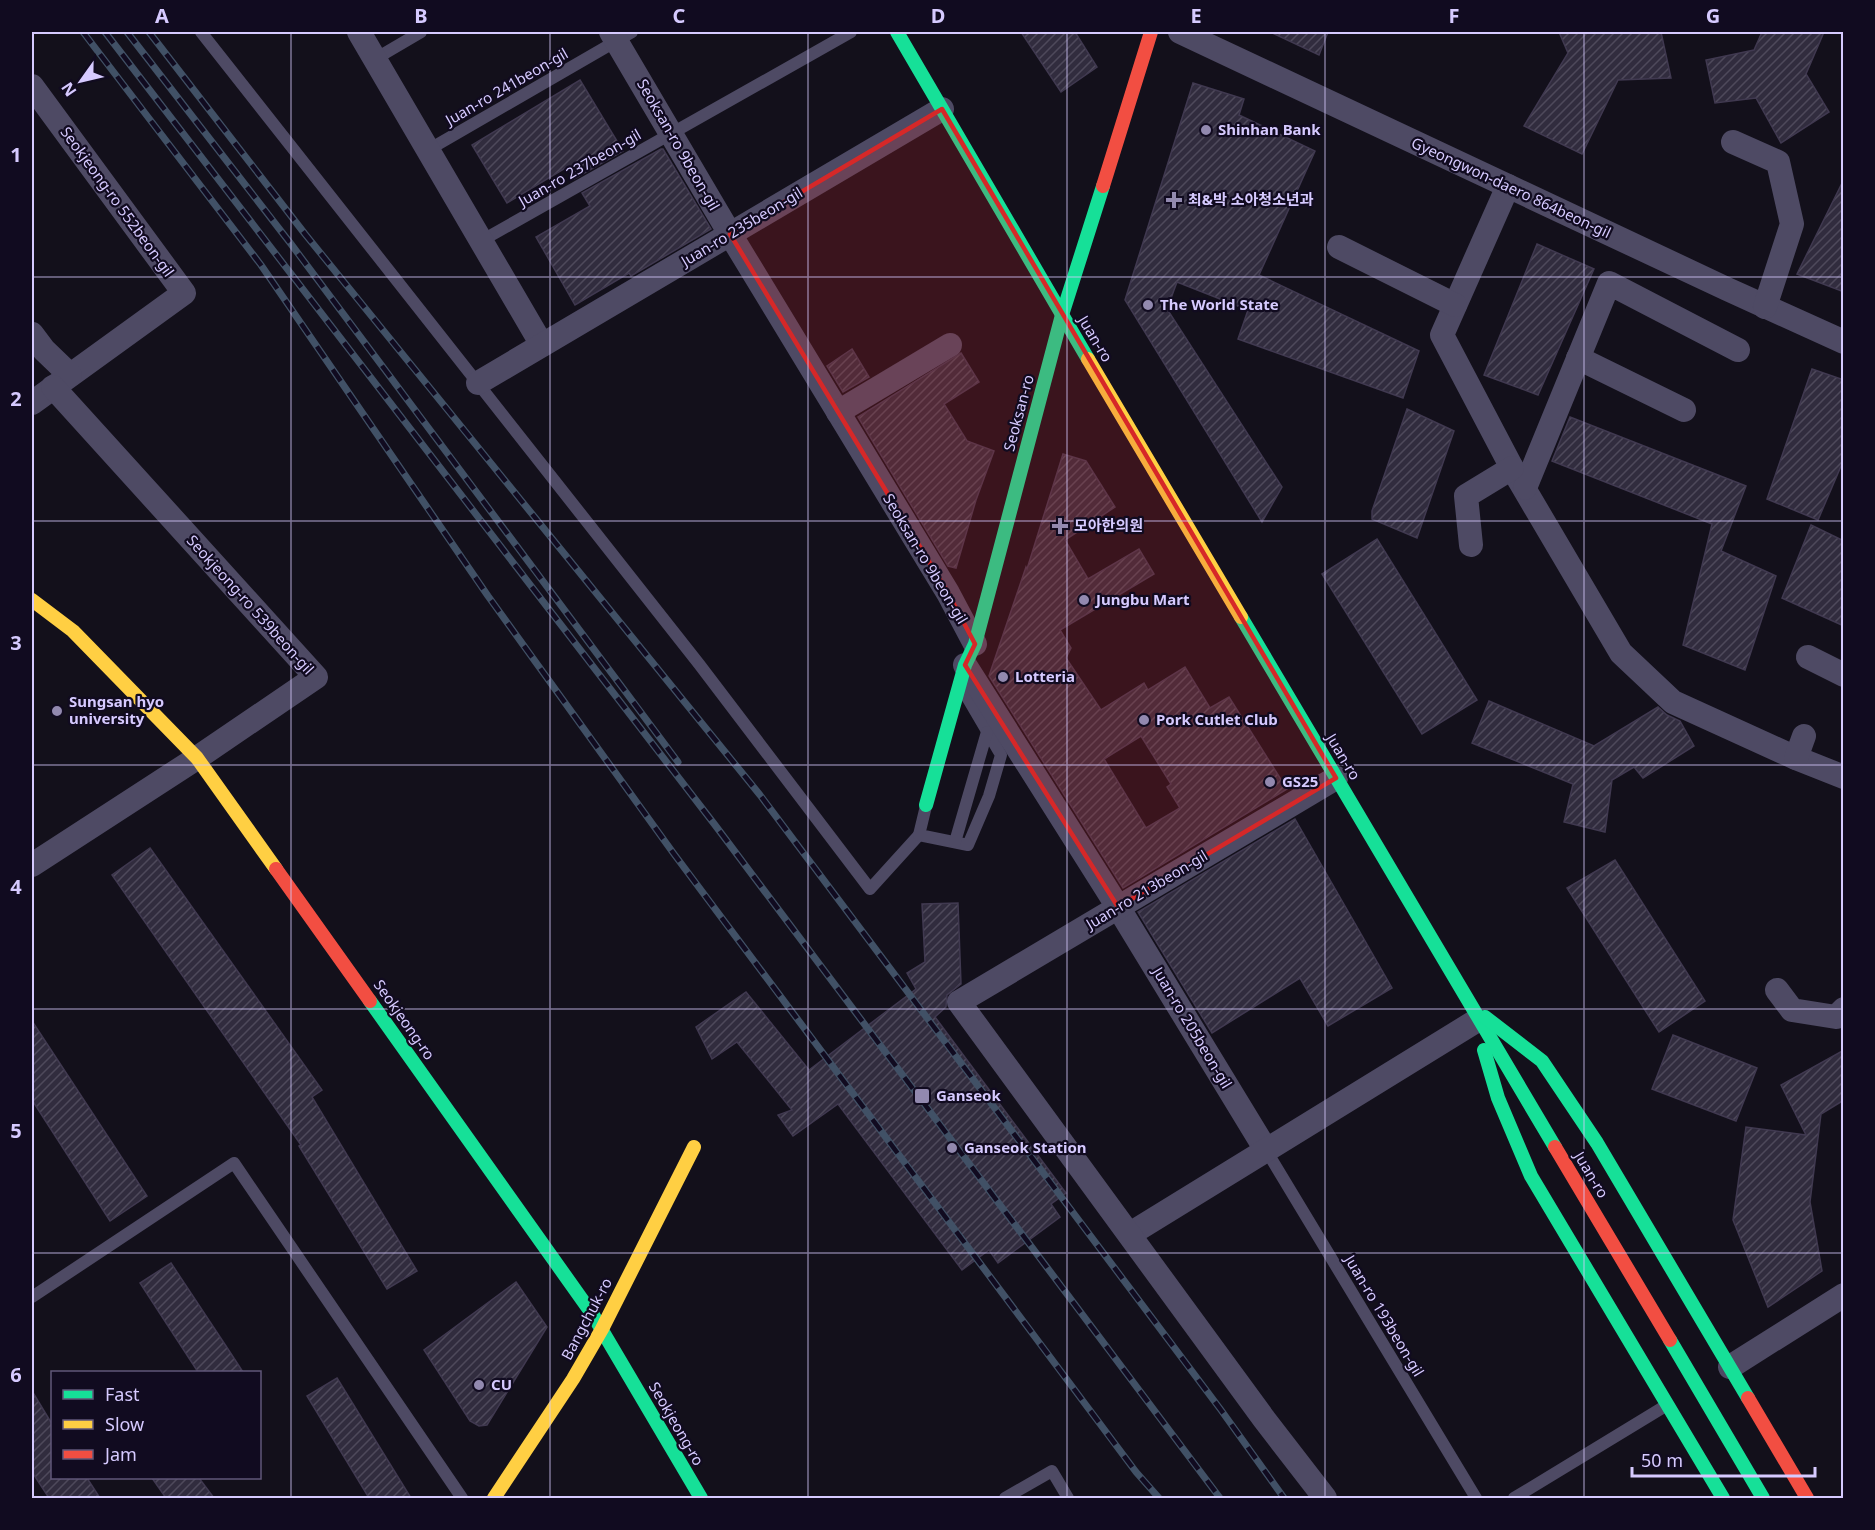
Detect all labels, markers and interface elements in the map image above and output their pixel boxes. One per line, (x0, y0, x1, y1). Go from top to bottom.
text: A (155, 2, 169, 29)
text: B (414, 2, 428, 29)
text: C (673, 2, 686, 29)
text: D (931, 2, 945, 29)
text: E (1190, 2, 1202, 29)
text: F (1449, 2, 1459, 29)
text: G (1706, 2, 1720, 29)
street label: Juan-ro 241beon-gil (440, 43, 571, 130)
north arrow (51, 51, 111, 111)
street label: Seoksan-ro 9beon-gil (633, 75, 725, 214)
text: N (56, 78, 81, 101)
place label: Shinhan Bank (1218, 119, 1321, 139)
street label: Seokjeong-ro 552beon-gil (57, 122, 179, 280)
marker: Shinhan Bank (1199, 123, 1213, 137)
street label: Juan-ro 237beon-gil (513, 124, 644, 211)
street label: Gyeongwon-daero 864beon-gil (1408, 132, 1614, 242)
text: 1 (10, 141, 22, 168)
street label: Juan-ro 235beon-gil (675, 182, 806, 271)
place label: 최&박 소아청소년과 (1188, 189, 1314, 209)
marker: 최&박 소아청소년과 (1165, 191, 1183, 209)
place label: The World State (1160, 294, 1279, 314)
marker: The World State (1141, 298, 1155, 312)
street label: Juan-ro (1073, 310, 1118, 365)
street label: Seoksan-ro (998, 372, 1038, 453)
text: 2 (10, 385, 22, 412)
street label: Seoksan-ro 9beon-gil (879, 490, 973, 627)
place label: 모아한의원 (1074, 515, 1143, 535)
marker: 모아한의원 (1051, 517, 1069, 535)
street label: Seokjeong-ro 539beon-gil (183, 530, 319, 678)
place label: Jungbu Mart (1094, 589, 1190, 609)
marker: Jungbu Mart (1077, 593, 1091, 607)
text: 3 (10, 629, 22, 656)
place label: Lotteria (1015, 666, 1075, 686)
marker: Lotteria (996, 670, 1010, 684)
place label: Sungsan hyo university (69, 691, 164, 728)
marker: Sungsan hyo university (50, 704, 64, 718)
place label: Pork Cutlet Club (1156, 709, 1278, 729)
marker: Pork Cutlet Club (1137, 713, 1151, 727)
street label: Juan-ro (1321, 728, 1366, 783)
place label: GS25 (1282, 771, 1318, 791)
marker: GS25 (1263, 775, 1277, 789)
street label: Juan-ro 213beon-gil (1080, 845, 1211, 934)
text: 4 (10, 873, 22, 900)
street label: Juan-ro 205beon-gil (1148, 961, 1237, 1092)
street label: Seokjeong-ro (370, 975, 440, 1063)
place label: Ganseok (936, 1085, 1001, 1105)
marker: Ganseok (913, 1087, 931, 1105)
text: 5 (10, 1117, 22, 1144)
place label: Ganseok Station (964, 1137, 1087, 1157)
marker: Ganseok Station (945, 1141, 959, 1155)
street label: Juan-ro (1569, 1146, 1614, 1201)
street label: Juan-ro 193beon-gil (1340, 1249, 1429, 1380)
street label: Bangchuk-ro (556, 1274, 616, 1363)
text: 6 (10, 1361, 22, 1388)
legend (51, 1371, 261, 1479)
place label: CU (491, 1374, 512, 1394)
marker: CU (472, 1378, 486, 1392)
street label: Seokjeong-ro (645, 1378, 709, 1469)
text: Fast (105, 1382, 140, 1406)
text: Slow (105, 1412, 144, 1436)
scale bar (1632, 1440, 1815, 1478)
text: Jam (103, 1442, 137, 1466)
text: 50 m (1641, 1448, 1683, 1472)

